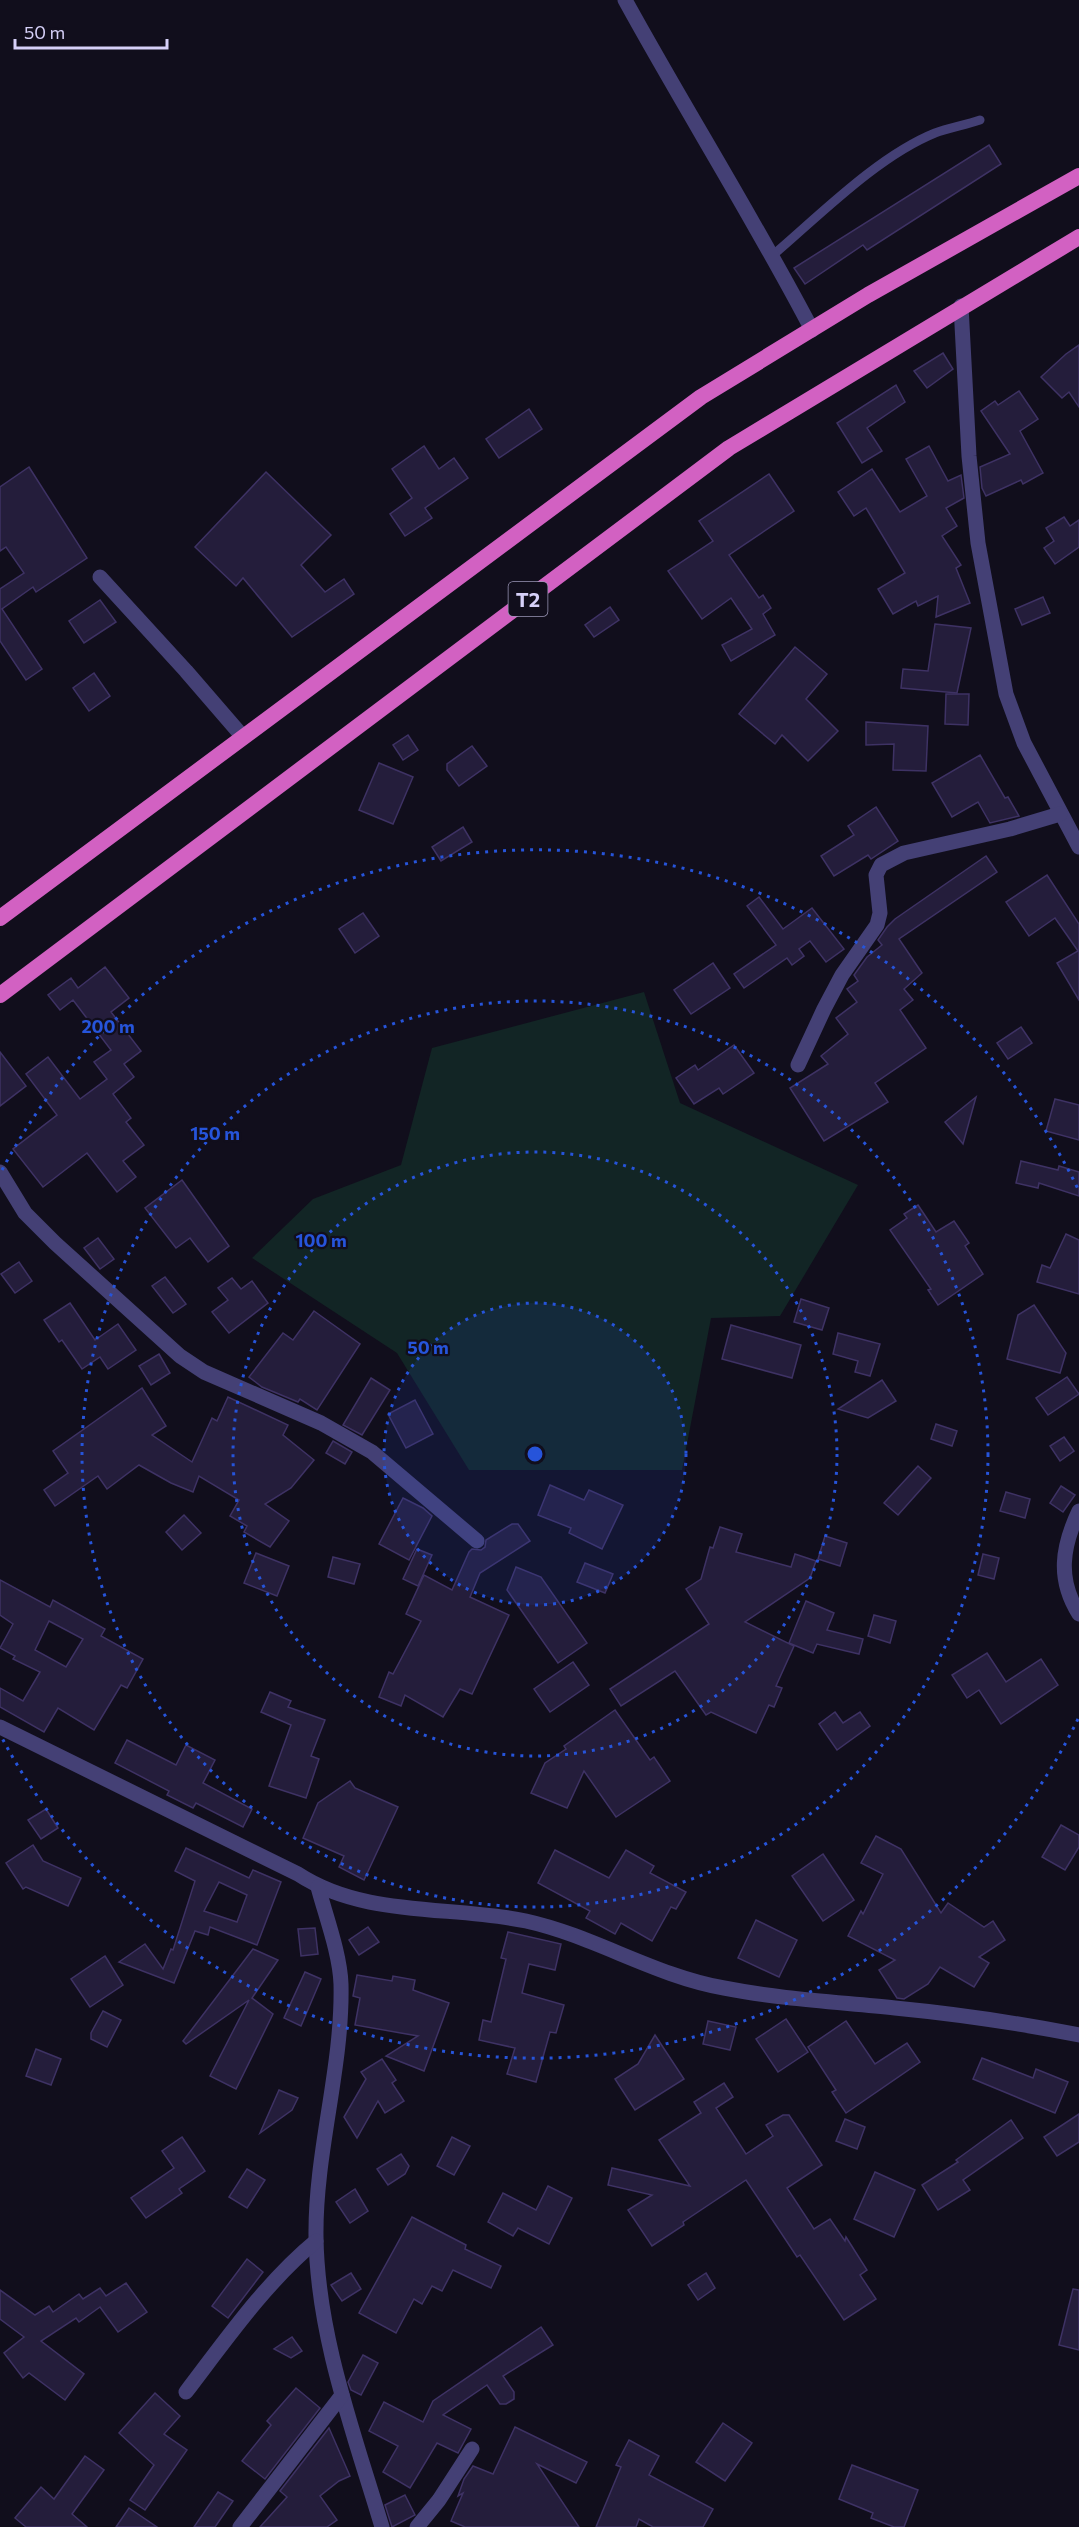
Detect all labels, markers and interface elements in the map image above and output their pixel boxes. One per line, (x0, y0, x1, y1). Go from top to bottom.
scale bar (15, 12, 166, 50)
text: 50 m (24, 21, 65, 43)
road number: T2 (508, 582, 548, 616)
text: 200 m (81, 1015, 135, 1037)
text: 150 m (190, 1122, 240, 1144)
text: 100 m (295, 1229, 347, 1251)
text: 50 m (407, 1336, 449, 1358)
centre of rings (525, 1444, 545, 1464)

